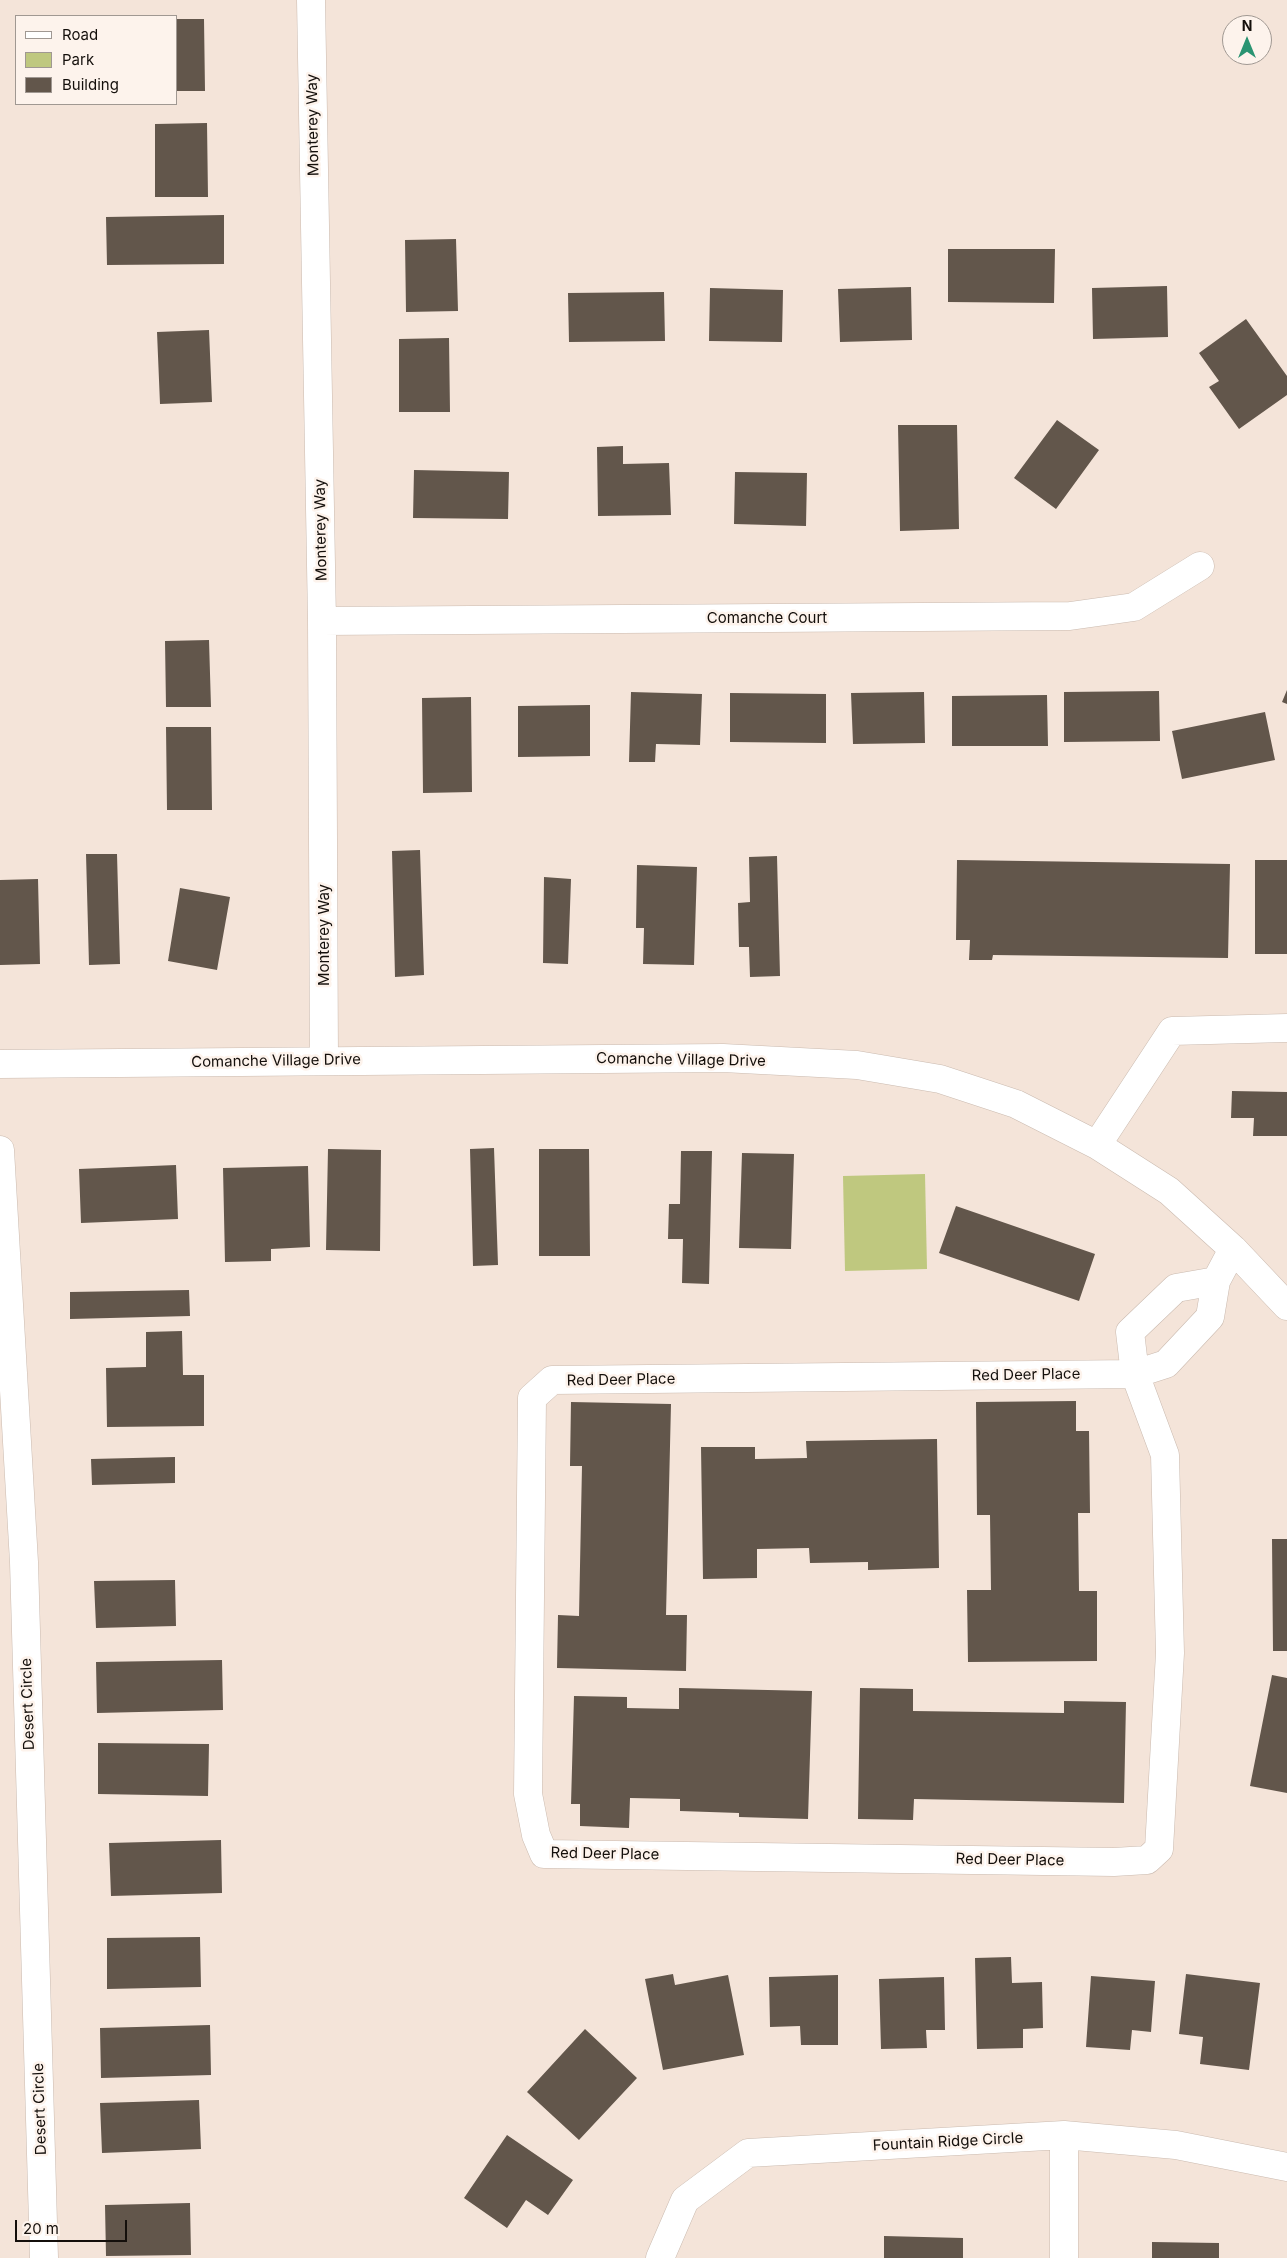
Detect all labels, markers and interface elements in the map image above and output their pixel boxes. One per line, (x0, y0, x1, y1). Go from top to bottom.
legend (15, 15, 178, 105)
north arrow (1222, 15, 1272, 65)
text: N (1242, 17, 1252, 34)
text: Road (62, 25, 98, 44)
text: Park (62, 50, 94, 69)
street label: Monterey Way (303, 74, 323, 176)
text: Building (62, 75, 119, 94)
street label: Monterey Way (311, 479, 331, 581)
street label: Comanche Court (707, 609, 827, 627)
street label: Monterey Way (315, 884, 333, 986)
street label: Comanche Village Drive (596, 1050, 766, 1070)
street label: Comanche Village Drive (191, 1051, 361, 1071)
street label: Red Deer Place (971, 1365, 1081, 1385)
street label: Red Deer Place (566, 1370, 676, 1390)
street label: Desert Circle (17, 1658, 39, 1750)
street label: Red Deer Place (550, 1844, 660, 1864)
street label: Red Deer Place (955, 1850, 1065, 1870)
street label: Desert Circle (29, 2063, 51, 2155)
street label: Fountain Ridge Circle (872, 2129, 1024, 2155)
scale bar (18, 2210, 130, 2242)
text: 20 m (23, 2219, 59, 2238)

